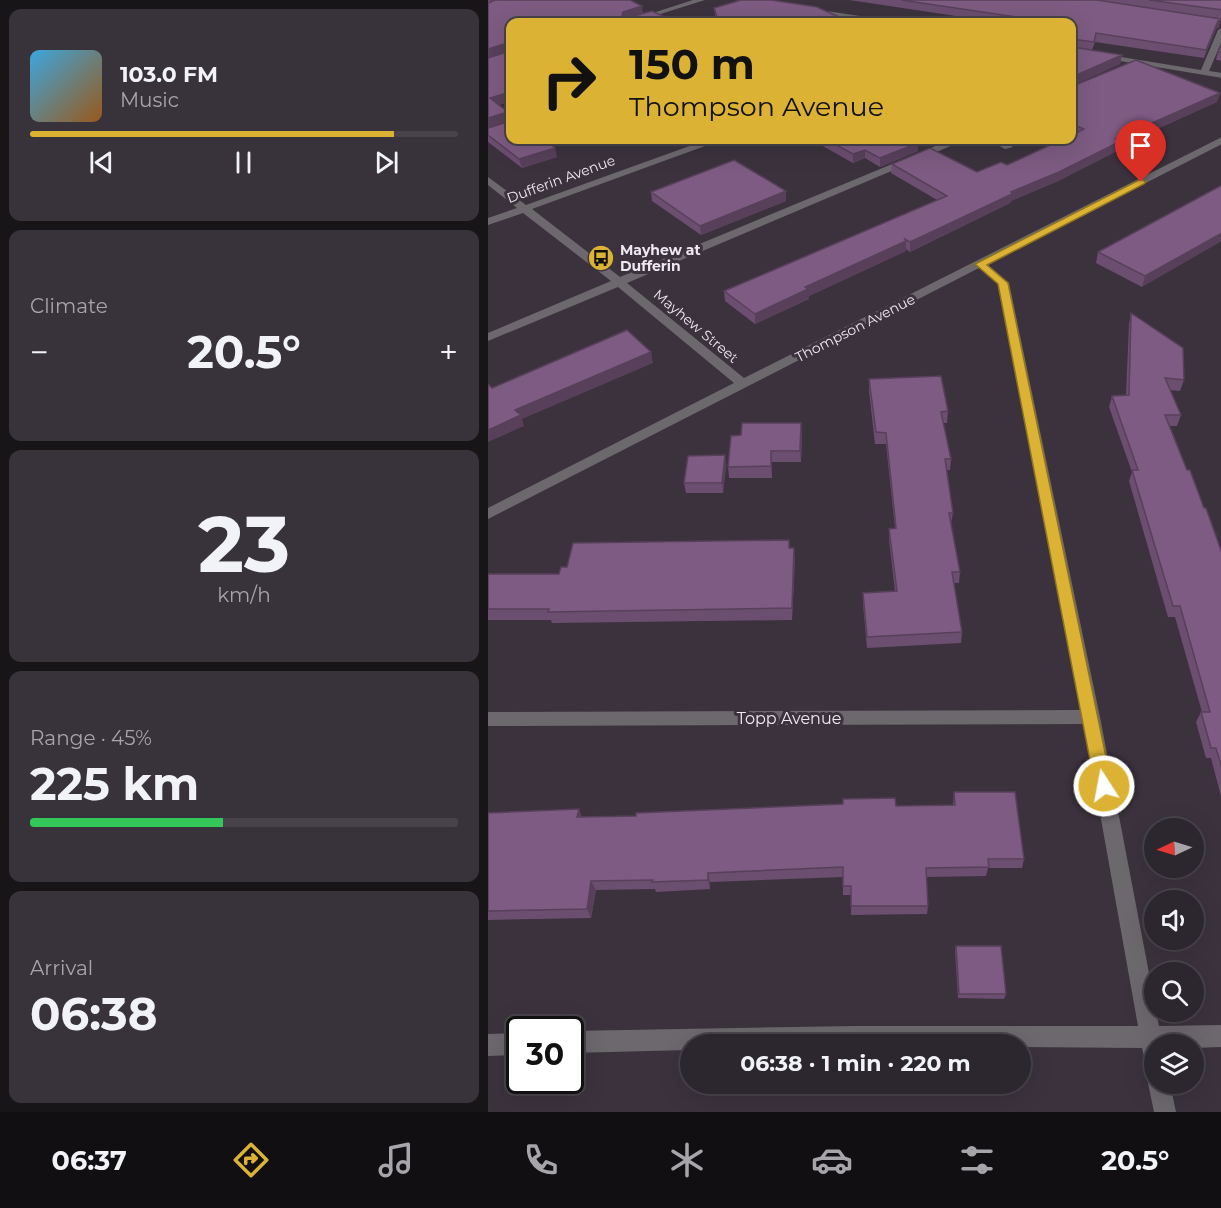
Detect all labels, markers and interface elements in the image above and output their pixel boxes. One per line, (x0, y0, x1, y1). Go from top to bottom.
text: 150 m (629, 38, 755, 90)
icon: right (530, 42, 608, 120)
text: 103.0 FM (120, 61, 218, 88)
text: Music (120, 88, 179, 112)
text: Thompson Avenue (629, 90, 884, 123)
pin (1115, 120, 1166, 182)
icon: arrive (1124, 129, 1157, 162)
icon: previous (85, 146, 118, 179)
icon: pause (227, 146, 260, 179)
icon: next (370, 146, 403, 179)
street label: Dufferin Avenue (504, 151, 618, 207)
place label: Mayhew at Dufferin (620, 241, 701, 275)
bus stop icon: Mayhew at Dufferin (586, 243, 616, 273)
street label: Mayhew Street (650, 285, 742, 367)
street label: Thompson Avenue (792, 290, 918, 366)
text: Climate (30, 294, 108, 318)
text: 20.5° (187, 324, 301, 379)
text: − (30, 332, 49, 372)
text: + (439, 332, 458, 372)
text: 23 (198, 496, 290, 592)
text: km/h (217, 583, 271, 607)
street label: Topp Avenue (737, 709, 841, 728)
text: Range · 45% (30, 726, 152, 750)
position arrow (1072, 754, 1136, 818)
text: 225 km (30, 756, 199, 811)
north arrow (1144, 818, 1204, 878)
map controls (1144, 818, 1204, 1094)
button: sound (1144, 890, 1204, 950)
text: Arrival (30, 956, 93, 980)
button: search (1144, 962, 1204, 1022)
text: 06:38 (30, 986, 157, 1041)
speed limit sign: 30 (506, 1016, 584, 1094)
button: layers (1144, 1034, 1204, 1094)
text: 06:38 · 1 min · 220 m (740, 1050, 971, 1077)
icon: directions (230, 1139, 272, 1181)
icon: music (375, 1139, 417, 1181)
icon: phone (520, 1139, 562, 1181)
icon: climate (666, 1139, 708, 1181)
icon: car (811, 1139, 853, 1181)
icon: filters (956, 1139, 998, 1181)
text: 06:37 (52, 1144, 127, 1177)
text: 20.5° (1101, 1144, 1169, 1177)

